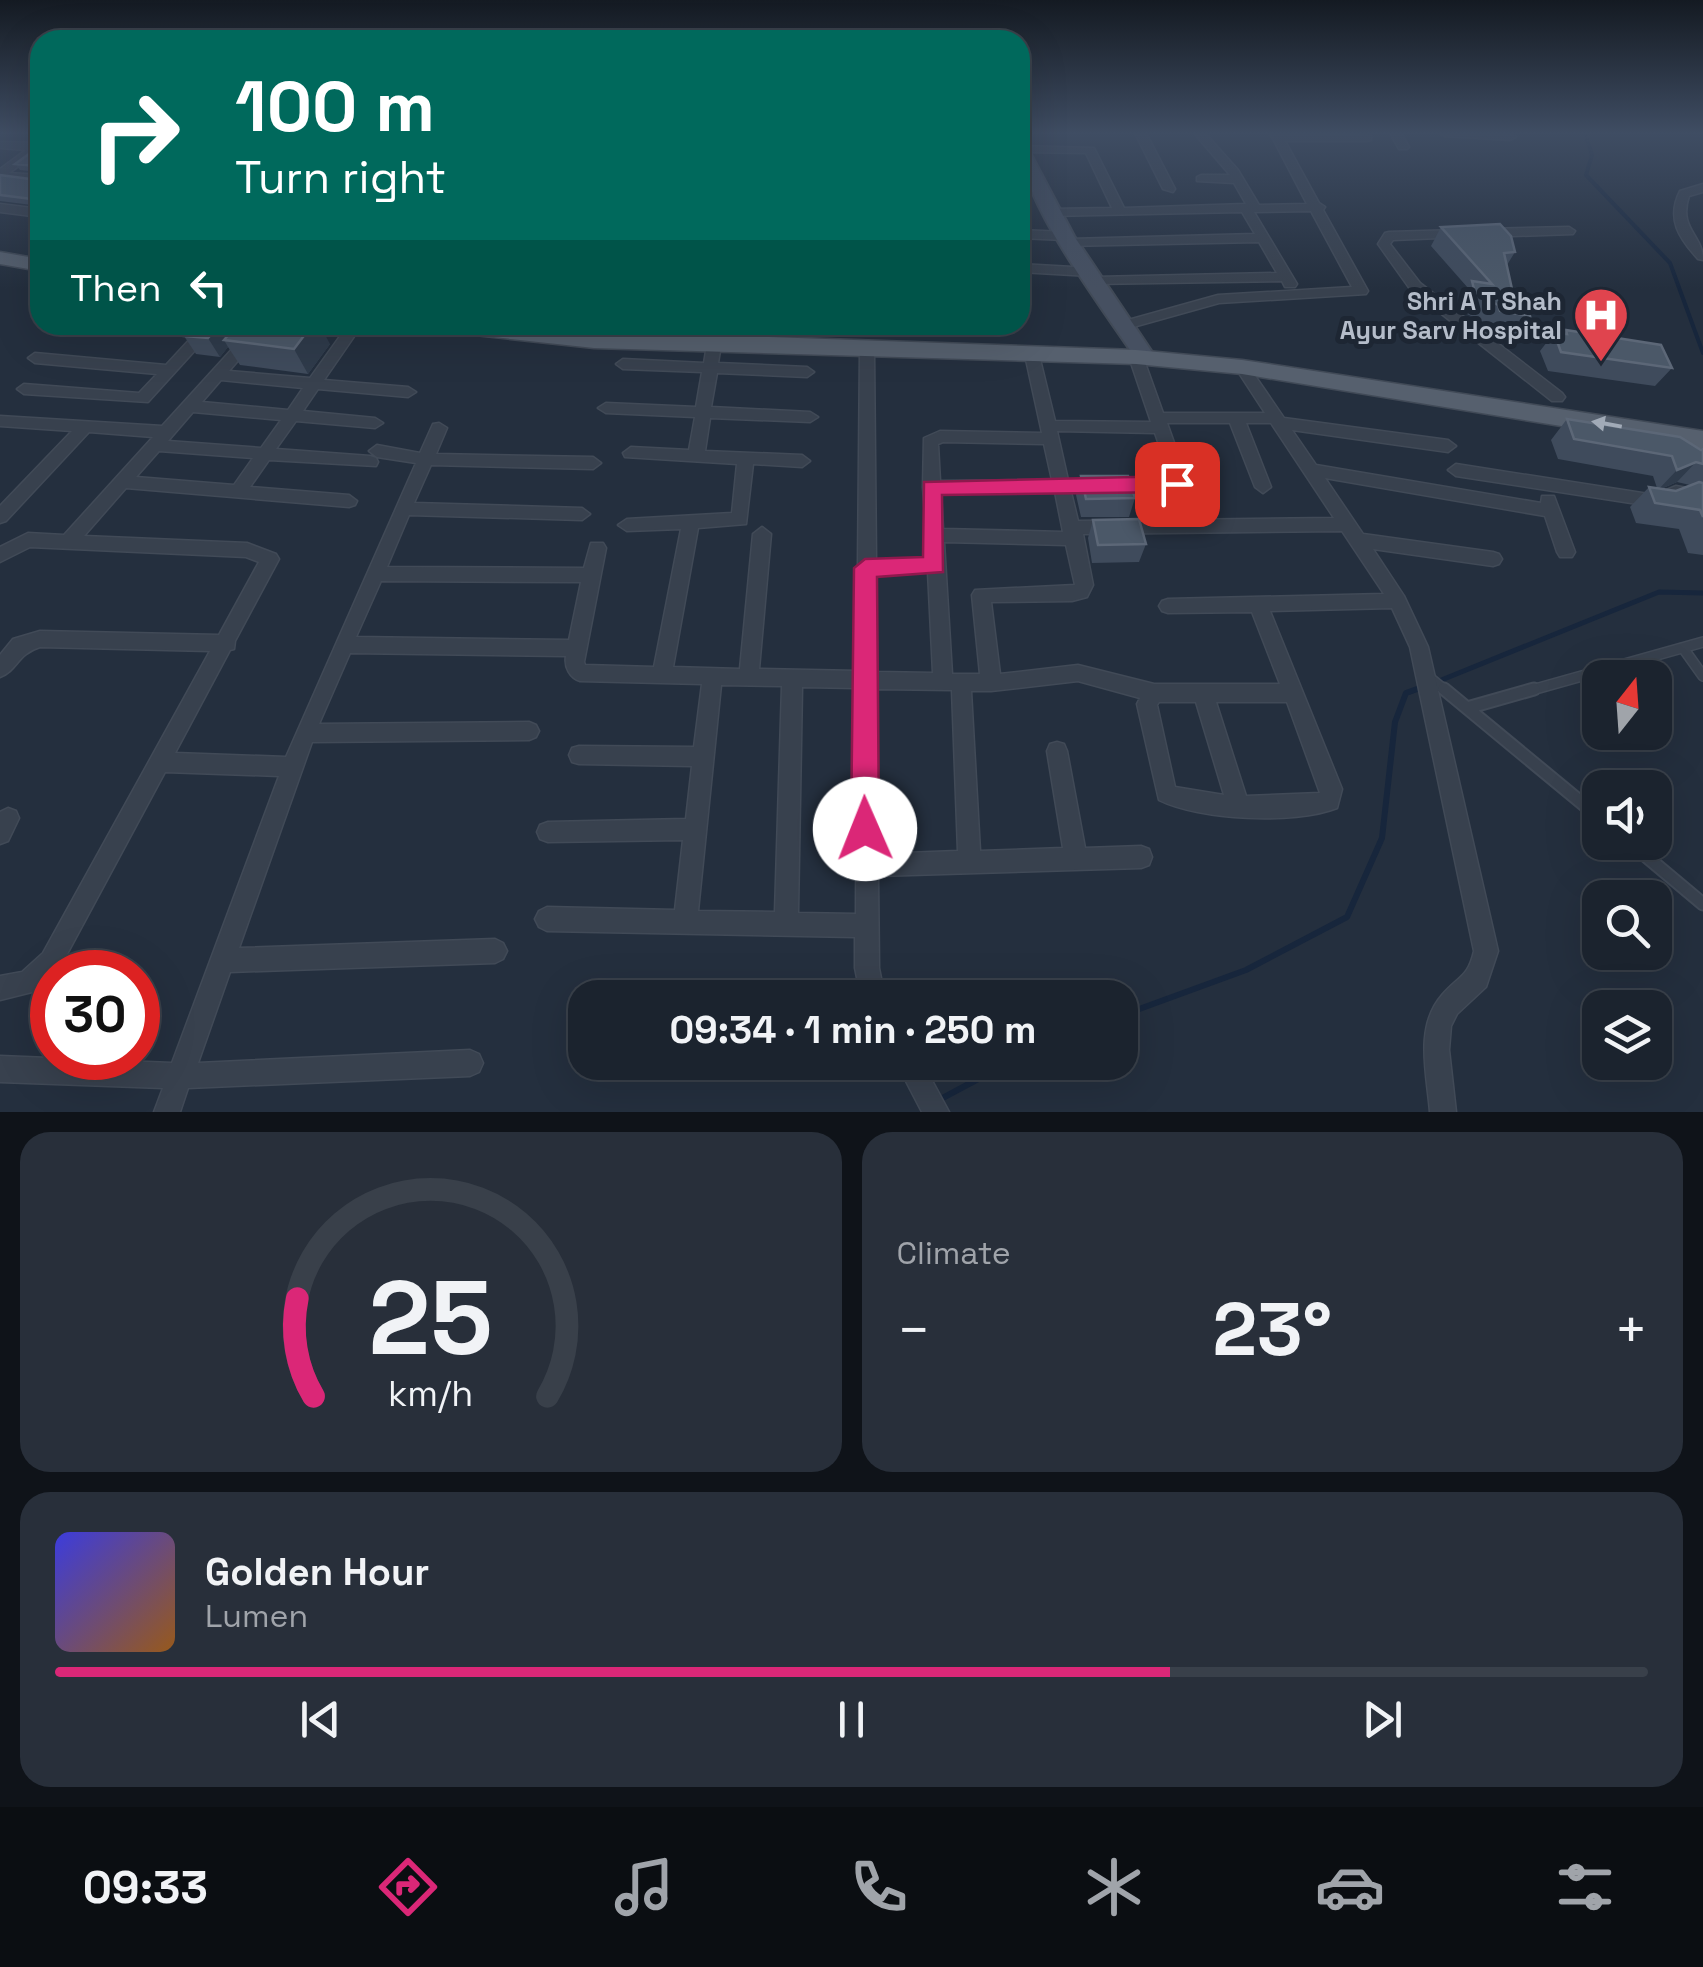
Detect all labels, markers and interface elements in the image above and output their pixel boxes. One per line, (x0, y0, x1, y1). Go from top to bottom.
text: 100 m (235, 62, 435, 151)
icon: right (70, 70, 200, 200)
text: Turn right (235, 149, 446, 206)
icon: left (181, 260, 236, 315)
text: Then (70, 264, 161, 312)
place label: Shri A T Shah Ayur Sarv Hospital (1340, 285, 1562, 346)
hospital icon: Shri A T Shah Ayur Sarv Hospital (1571, 285, 1631, 364)
one-way arrow (1591, 416, 1622, 431)
pin (1135, 442, 1220, 527)
icon: arrive (1150, 457, 1205, 512)
north arrow (1582, 660, 1672, 750)
map controls (1582, 660, 1672, 1080)
button: sound (1582, 770, 1672, 860)
position arrow (813, 777, 917, 881)
button: search (1582, 880, 1672, 970)
speed limit sign: 30 (30, 950, 160, 1080)
button: layers (1582, 990, 1672, 1080)
text: 09:34 · 1 min · 250 m (670, 1006, 1036, 1054)
text: Climate (897, 1233, 1011, 1273)
text: 25 (369, 1252, 493, 1384)
text: 23° (1212, 1281, 1332, 1377)
text: − (897, 1295, 931, 1365)
text: + (1614, 1295, 1648, 1365)
text: km/h (388, 1371, 473, 1416)
text: Golden Hour (205, 1548, 429, 1596)
text: Lumen (205, 1596, 308, 1636)
icon: previous (293, 1692, 348, 1747)
icon: pause (824, 1692, 879, 1747)
icon: next (1355, 1692, 1410, 1747)
icon: directions (373, 1852, 443, 1922)
icon: music (609, 1852, 679, 1922)
icon: phone (844, 1852, 914, 1922)
icon: climate (1079, 1852, 1149, 1922)
icon: car (1315, 1852, 1385, 1922)
icon: filters (1550, 1852, 1620, 1922)
text: 09:33 (83, 1859, 208, 1916)

